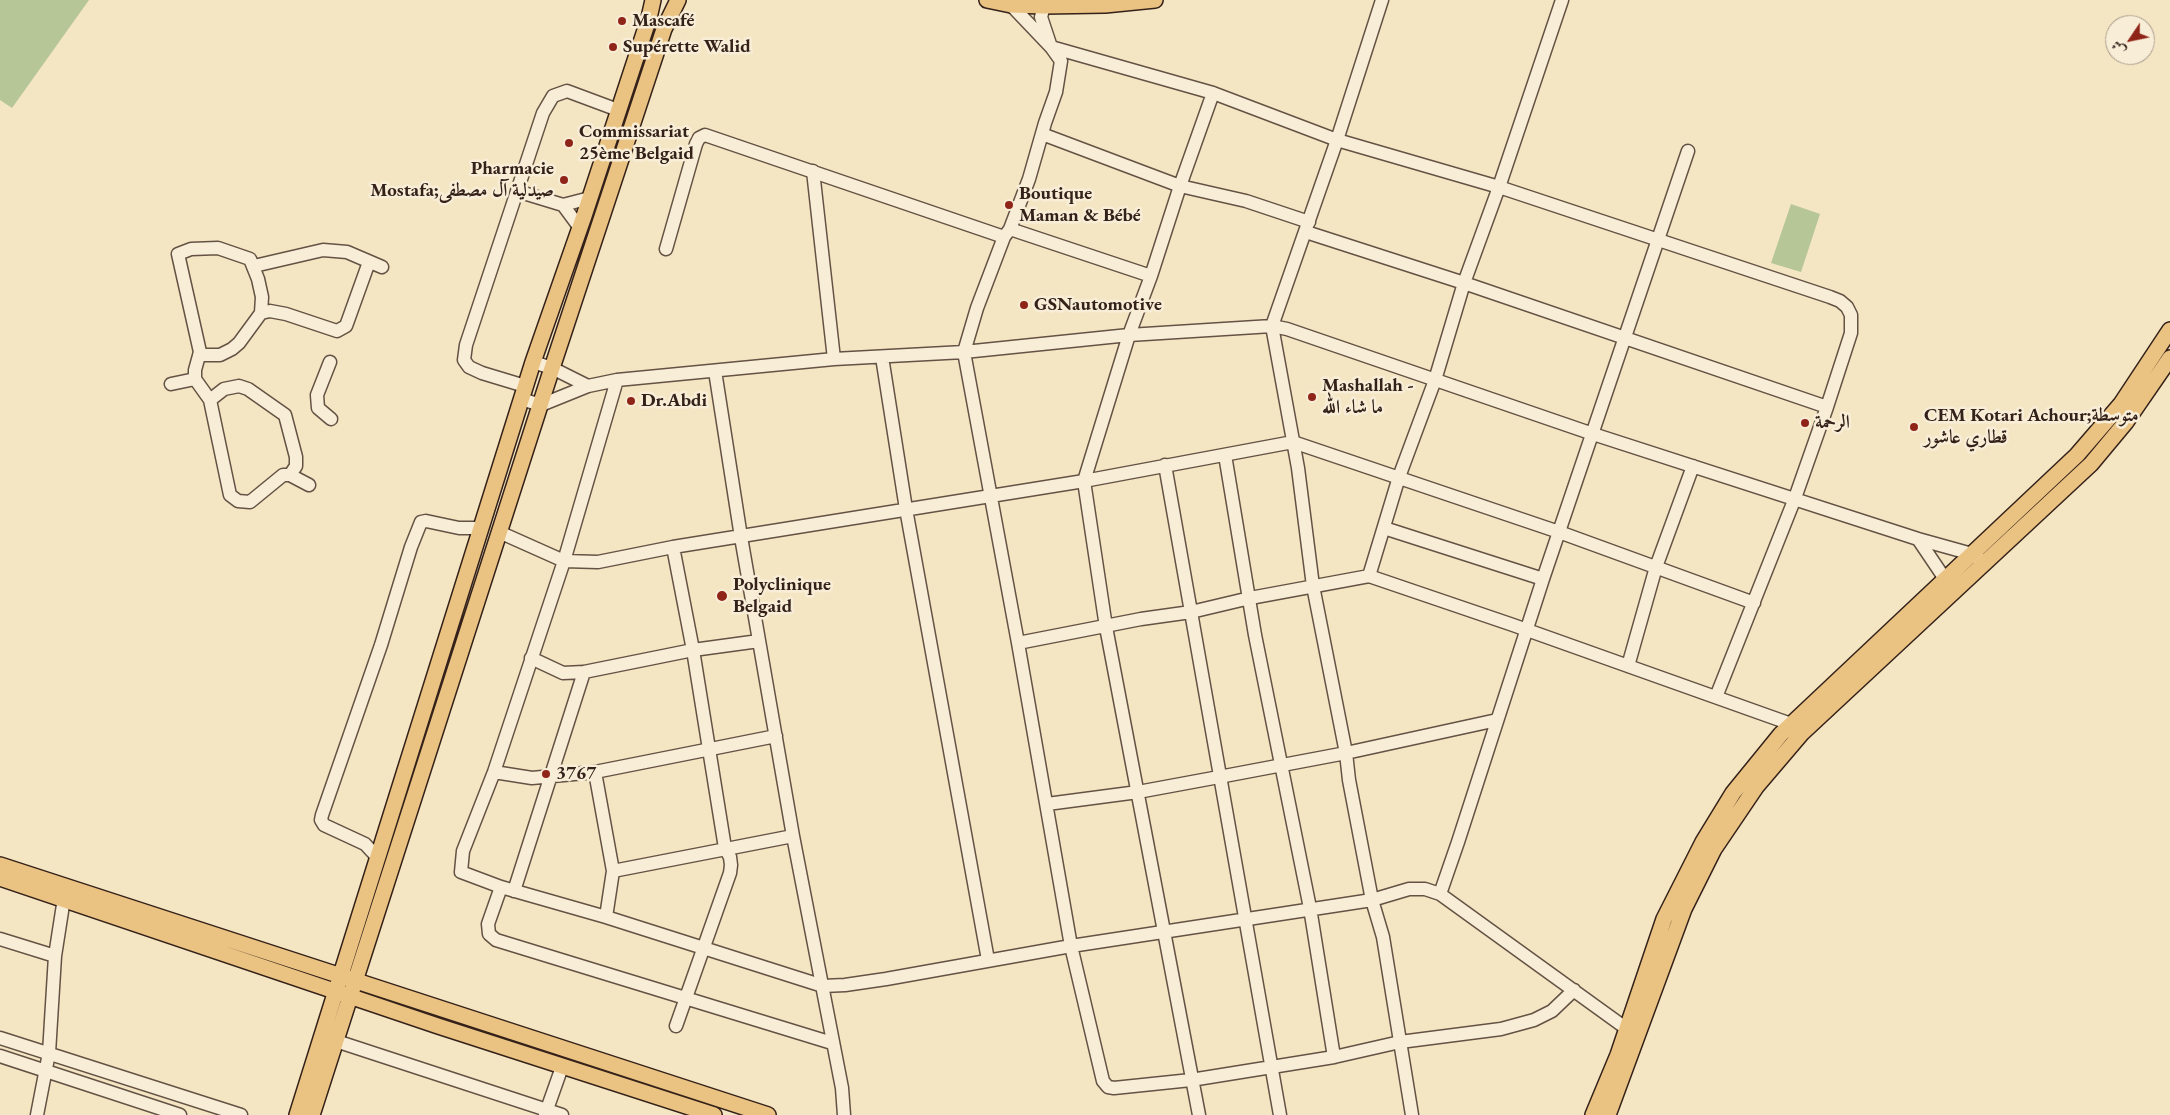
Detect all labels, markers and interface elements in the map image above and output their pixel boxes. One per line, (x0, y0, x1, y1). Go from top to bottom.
place label: Mascafé (632, 10, 694, 32)
marker: Mascafé (616, 15, 628, 27)
north arrow (2105, 15, 2155, 65)
place label: Supérette Walid (623, 36, 751, 58)
text: ش (2107, 37, 2130, 59)
marker: Supérette Walid (607, 41, 619, 53)
place label: Commissariat 25ème Belgaid (579, 121, 694, 165)
marker: Commissariat 25ème Belgaid (563, 137, 575, 149)
place label: Pharmacie Mostafa;صيدلية آل مصطفى (370, 158, 554, 202)
marker: Pharmacie Mostafa;صيدلية آل مصطفى (558, 174, 570, 186)
place label: Boutique Maman & Bébé (1019, 183, 1141, 227)
marker: Boutique Maman & Bébé (1003, 199, 1015, 211)
place label: GSNautomotive (1034, 294, 1162, 316)
marker: GSNautomotive (1018, 299, 1030, 311)
place label: Mashallah - ما شاء الله (1322, 375, 1413, 419)
place label: Dr.Abdi (641, 390, 707, 412)
marker: Mashallah - ما شاء الله (1306, 391, 1318, 403)
marker: Dr.Abdi (625, 395, 637, 407)
place label: CEM Kotari Achour;متوسطة قطاري عاشور (1924, 405, 2139, 449)
place label: الرحمة (1815, 412, 1850, 434)
marker: الرحمة (1799, 417, 1811, 429)
marker: CEM Kotari Achour;متوسطة قطاري عاشور (1908, 421, 1920, 433)
place label: Polyclinique Belgaid (733, 574, 831, 618)
marker: Polyclinique Belgaid (715, 589, 729, 603)
place label: 3767 (556, 763, 596, 785)
marker: 3767 (540, 768, 552, 780)

